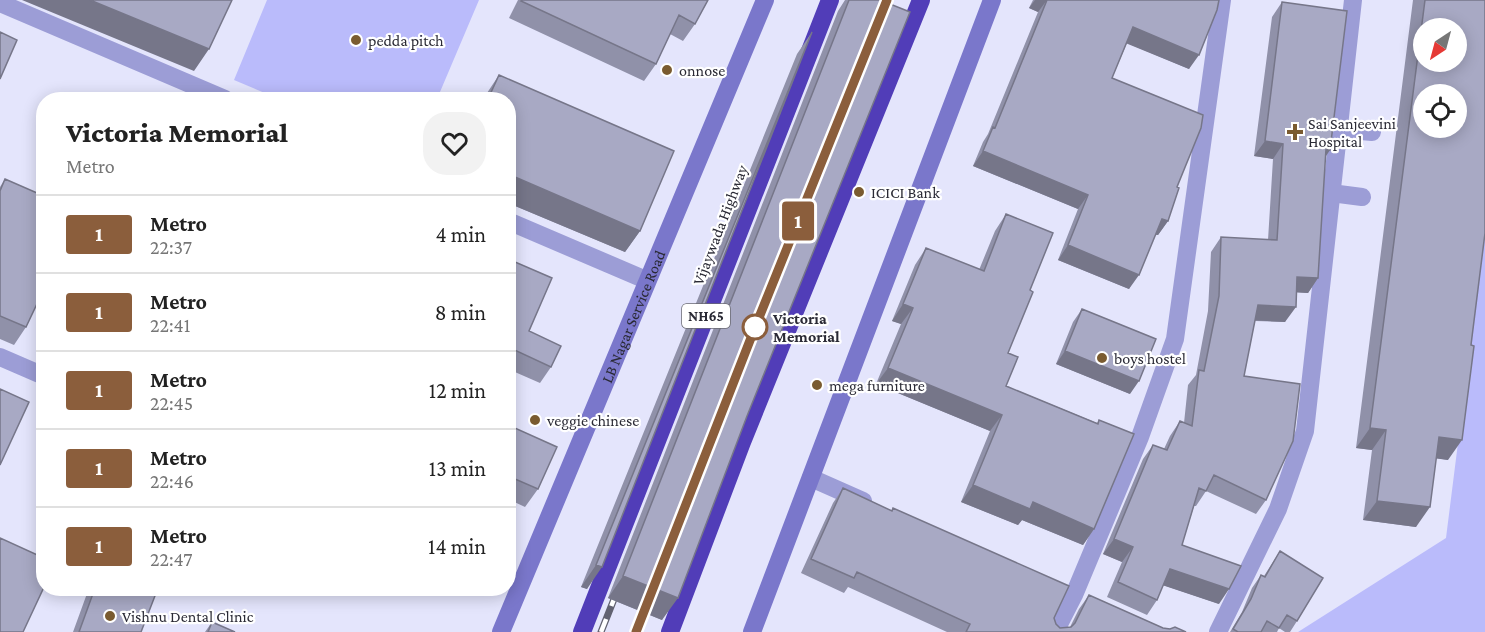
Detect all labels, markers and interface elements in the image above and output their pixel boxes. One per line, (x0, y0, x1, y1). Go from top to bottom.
north arrow (1413, 18, 1467, 72)
map controls (1413, 18, 1467, 138)
place label: pedda pitch (368, 32, 444, 50)
marker: pedda pitch (349, 33, 363, 47)
place label: onnose (679, 62, 725, 79)
marker: onnose (660, 63, 674, 77)
button: locate (1413, 84, 1467, 138)
button: heart (423, 112, 486, 175)
place label: Sai Sanjeevini Hospital (1308, 115, 1396, 151)
text: Victoria Memorial (66, 117, 288, 148)
marker: Sai Sanjeevini Hospital (1286, 123, 1304, 141)
text: Metro (66, 155, 115, 177)
street label: Vijaywada Highway (689, 162, 752, 288)
place label: ICICI Bank (871, 184, 940, 201)
marker: ICICI Bank (852, 185, 866, 199)
line badge: 1 (778, 202, 818, 240)
text: 1 (794, 209, 802, 233)
text: Metro (150, 211, 207, 236)
text: 1 (95, 222, 103, 246)
text: 4 min (435, 222, 486, 247)
text: 22:37 (150, 236, 192, 258)
street label: LB Nagar Service Road (598, 247, 668, 385)
text: Metro (150, 289, 207, 314)
text: 1 (95, 300, 103, 324)
text: 8 min (435, 300, 486, 325)
road number: NH65 (682, 304, 730, 328)
place label: Victoria Memorial (772, 310, 840, 345)
text: 22:41 (150, 314, 190, 336)
marker: Victoria Memorial (742, 314, 768, 340)
place label: boys hostel (1114, 350, 1186, 368)
marker: boys hostel (1095, 351, 1109, 365)
text: Metro (150, 367, 207, 392)
place label: mega furniture (829, 377, 925, 395)
text: 1 (95, 378, 103, 402)
text: 12 min (429, 378, 486, 403)
marker: mega furniture (810, 378, 824, 392)
text: 22:45 (150, 392, 193, 414)
place label: veggie chinese (546, 412, 639, 430)
marker: veggie chinese (528, 413, 542, 427)
text: Metro (150, 445, 207, 470)
text: 1 (95, 456, 103, 480)
text: 13 min (429, 456, 486, 481)
text: 22:46 (150, 470, 194, 492)
text: Metro (150, 523, 207, 548)
text: 1 (95, 534, 103, 558)
text: 14 min (428, 534, 486, 559)
text: 22:47 (150, 548, 192, 570)
place label: Vishnu Dental Clinic (122, 608, 254, 625)
marker: Vishnu Dental Clinic (103, 609, 117, 623)

